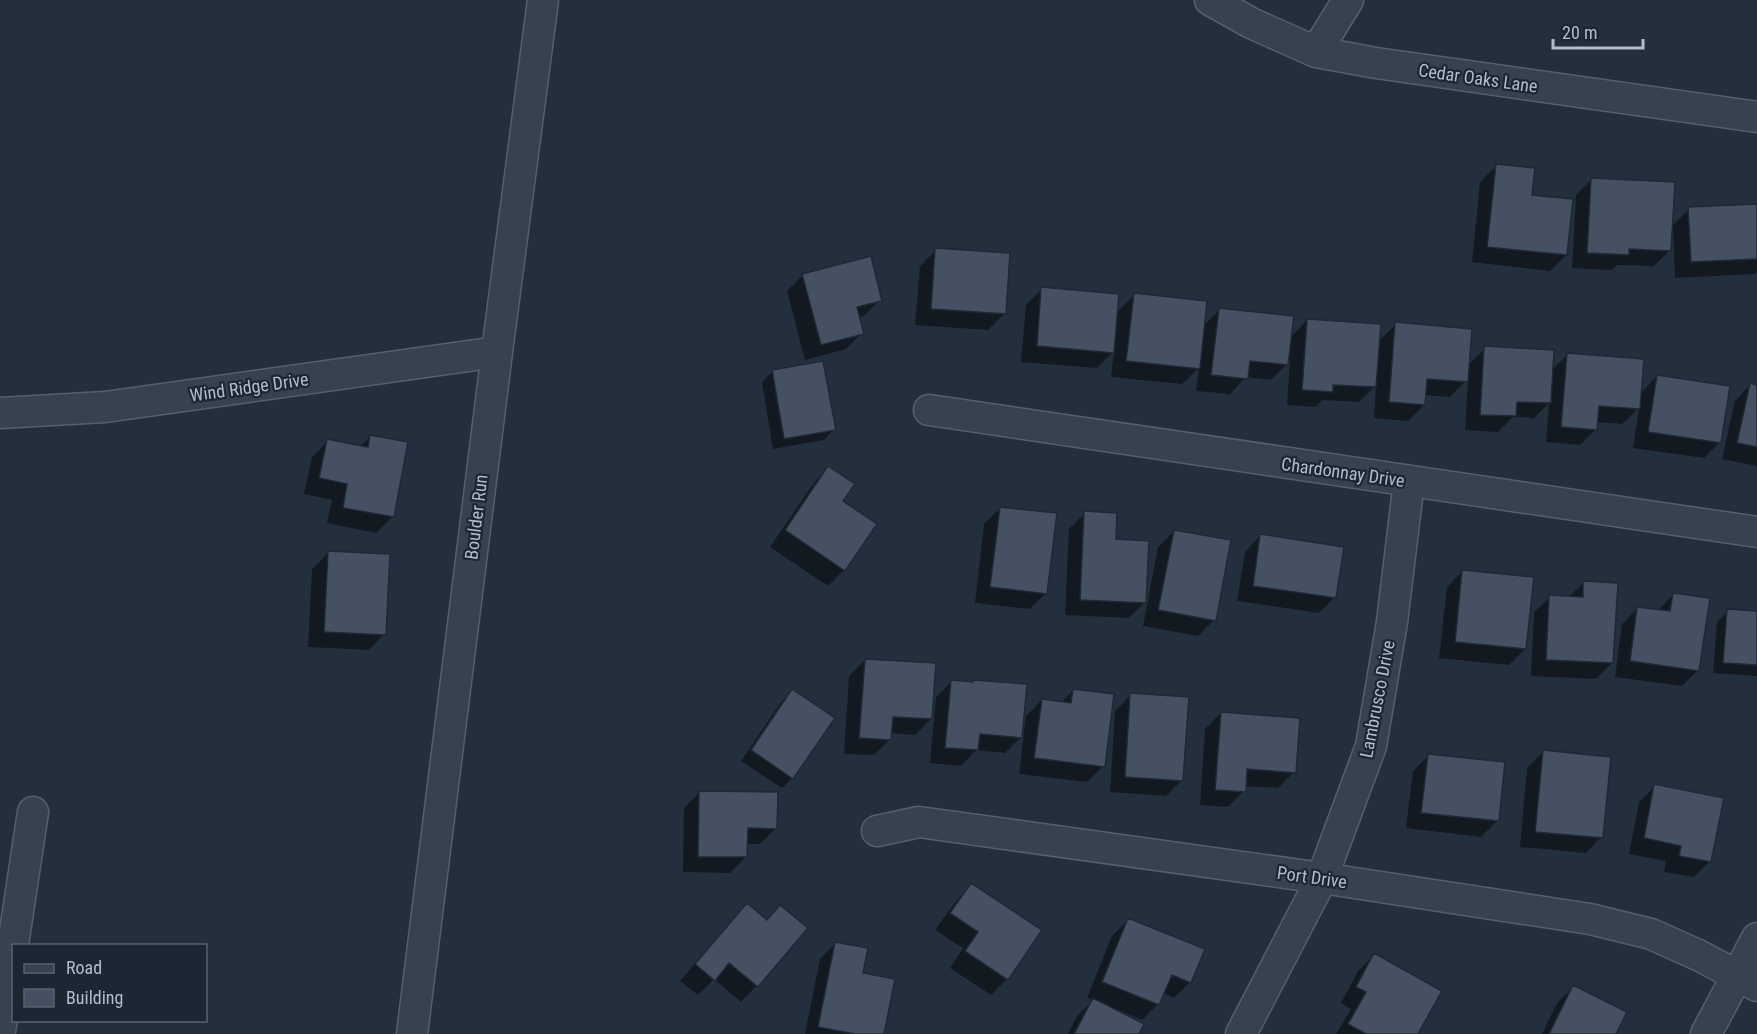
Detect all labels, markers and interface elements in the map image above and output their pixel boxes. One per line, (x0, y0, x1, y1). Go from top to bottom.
scale bar (1553, 12, 1643, 50)
text: 20 m (1562, 22, 1597, 43)
street label: Cedar Oaks Lane (1417, 59, 1539, 97)
street label: Wind Ridge Drive (188, 368, 310, 406)
street label: Chardonnay Drive (1280, 453, 1406, 491)
street label: Boulder Run (460, 473, 492, 561)
street label: Lambrusco Drive (1355, 638, 1399, 760)
street label: Port Drive (1276, 862, 1348, 892)
legend (12, 944, 207, 1022)
text: Road (66, 957, 102, 978)
text: Building (66, 987, 123, 1008)

